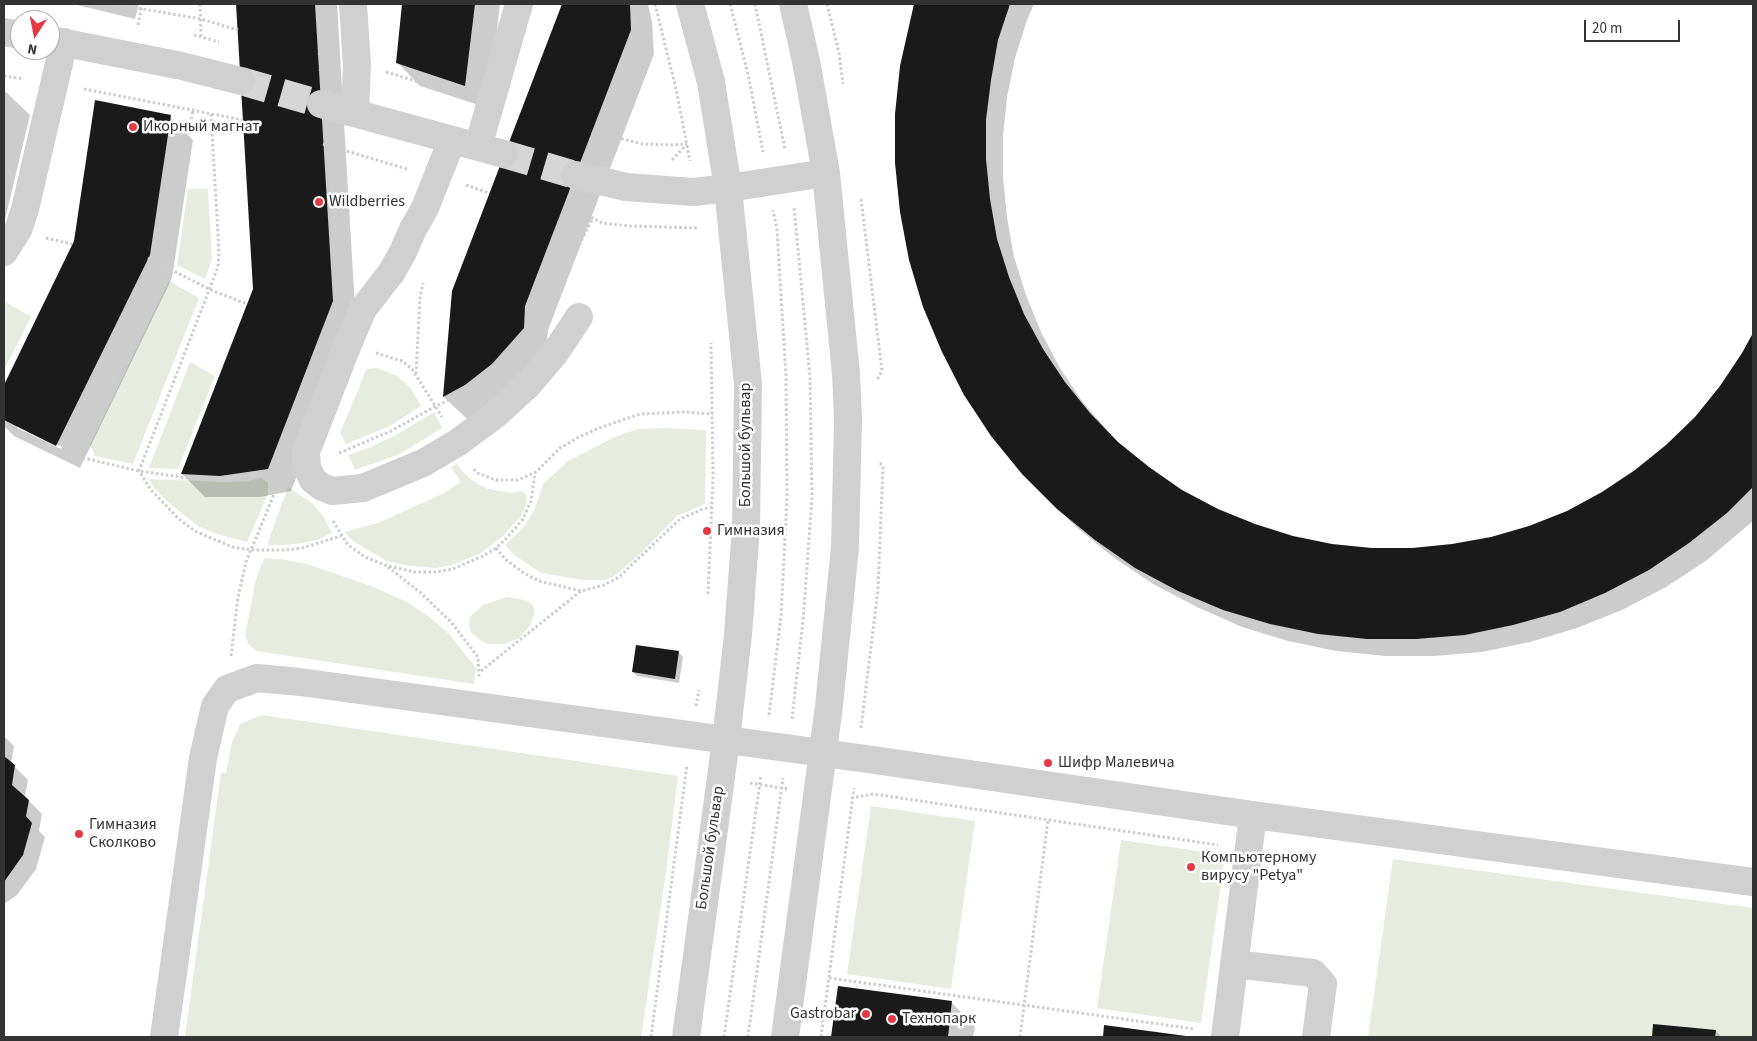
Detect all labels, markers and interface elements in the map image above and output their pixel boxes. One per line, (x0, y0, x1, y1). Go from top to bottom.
north arrow (10, 10, 60, 60)
scale bar (1587, 10, 1683, 42)
text: 20 m (1592, 18, 1622, 39)
text: N (26, 38, 39, 59)
place label: Икорный магнат (143, 117, 260, 137)
marker: Икорный магнат (127, 121, 139, 133)
place label: Wildberries (329, 192, 405, 212)
marker: Wildberries (313, 196, 325, 208)
street label: Большой бульвар (736, 383, 756, 507)
place label: Гимназия (717, 521, 785, 541)
marker: Гимназия (701, 525, 713, 537)
place label: Шифр Малевича (1058, 753, 1174, 773)
marker: Шифр Малевича (1042, 757, 1054, 769)
street label: Большой бульвар (693, 785, 729, 911)
place label: Гимназия Сколково (89, 815, 157, 853)
marker: Гимназия Сколково (73, 828, 85, 840)
place label: Компьютерному вирусу "Petya" (1201, 848, 1316, 886)
marker: Компьютерному вирусу "Petya" (1185, 861, 1197, 873)
place label: Gastrobar (790, 1004, 856, 1024)
marker: Gastrobar (860, 1008, 872, 1020)
place label: Технопарк (902, 1009, 976, 1029)
marker: Технопарк (886, 1013, 898, 1025)

